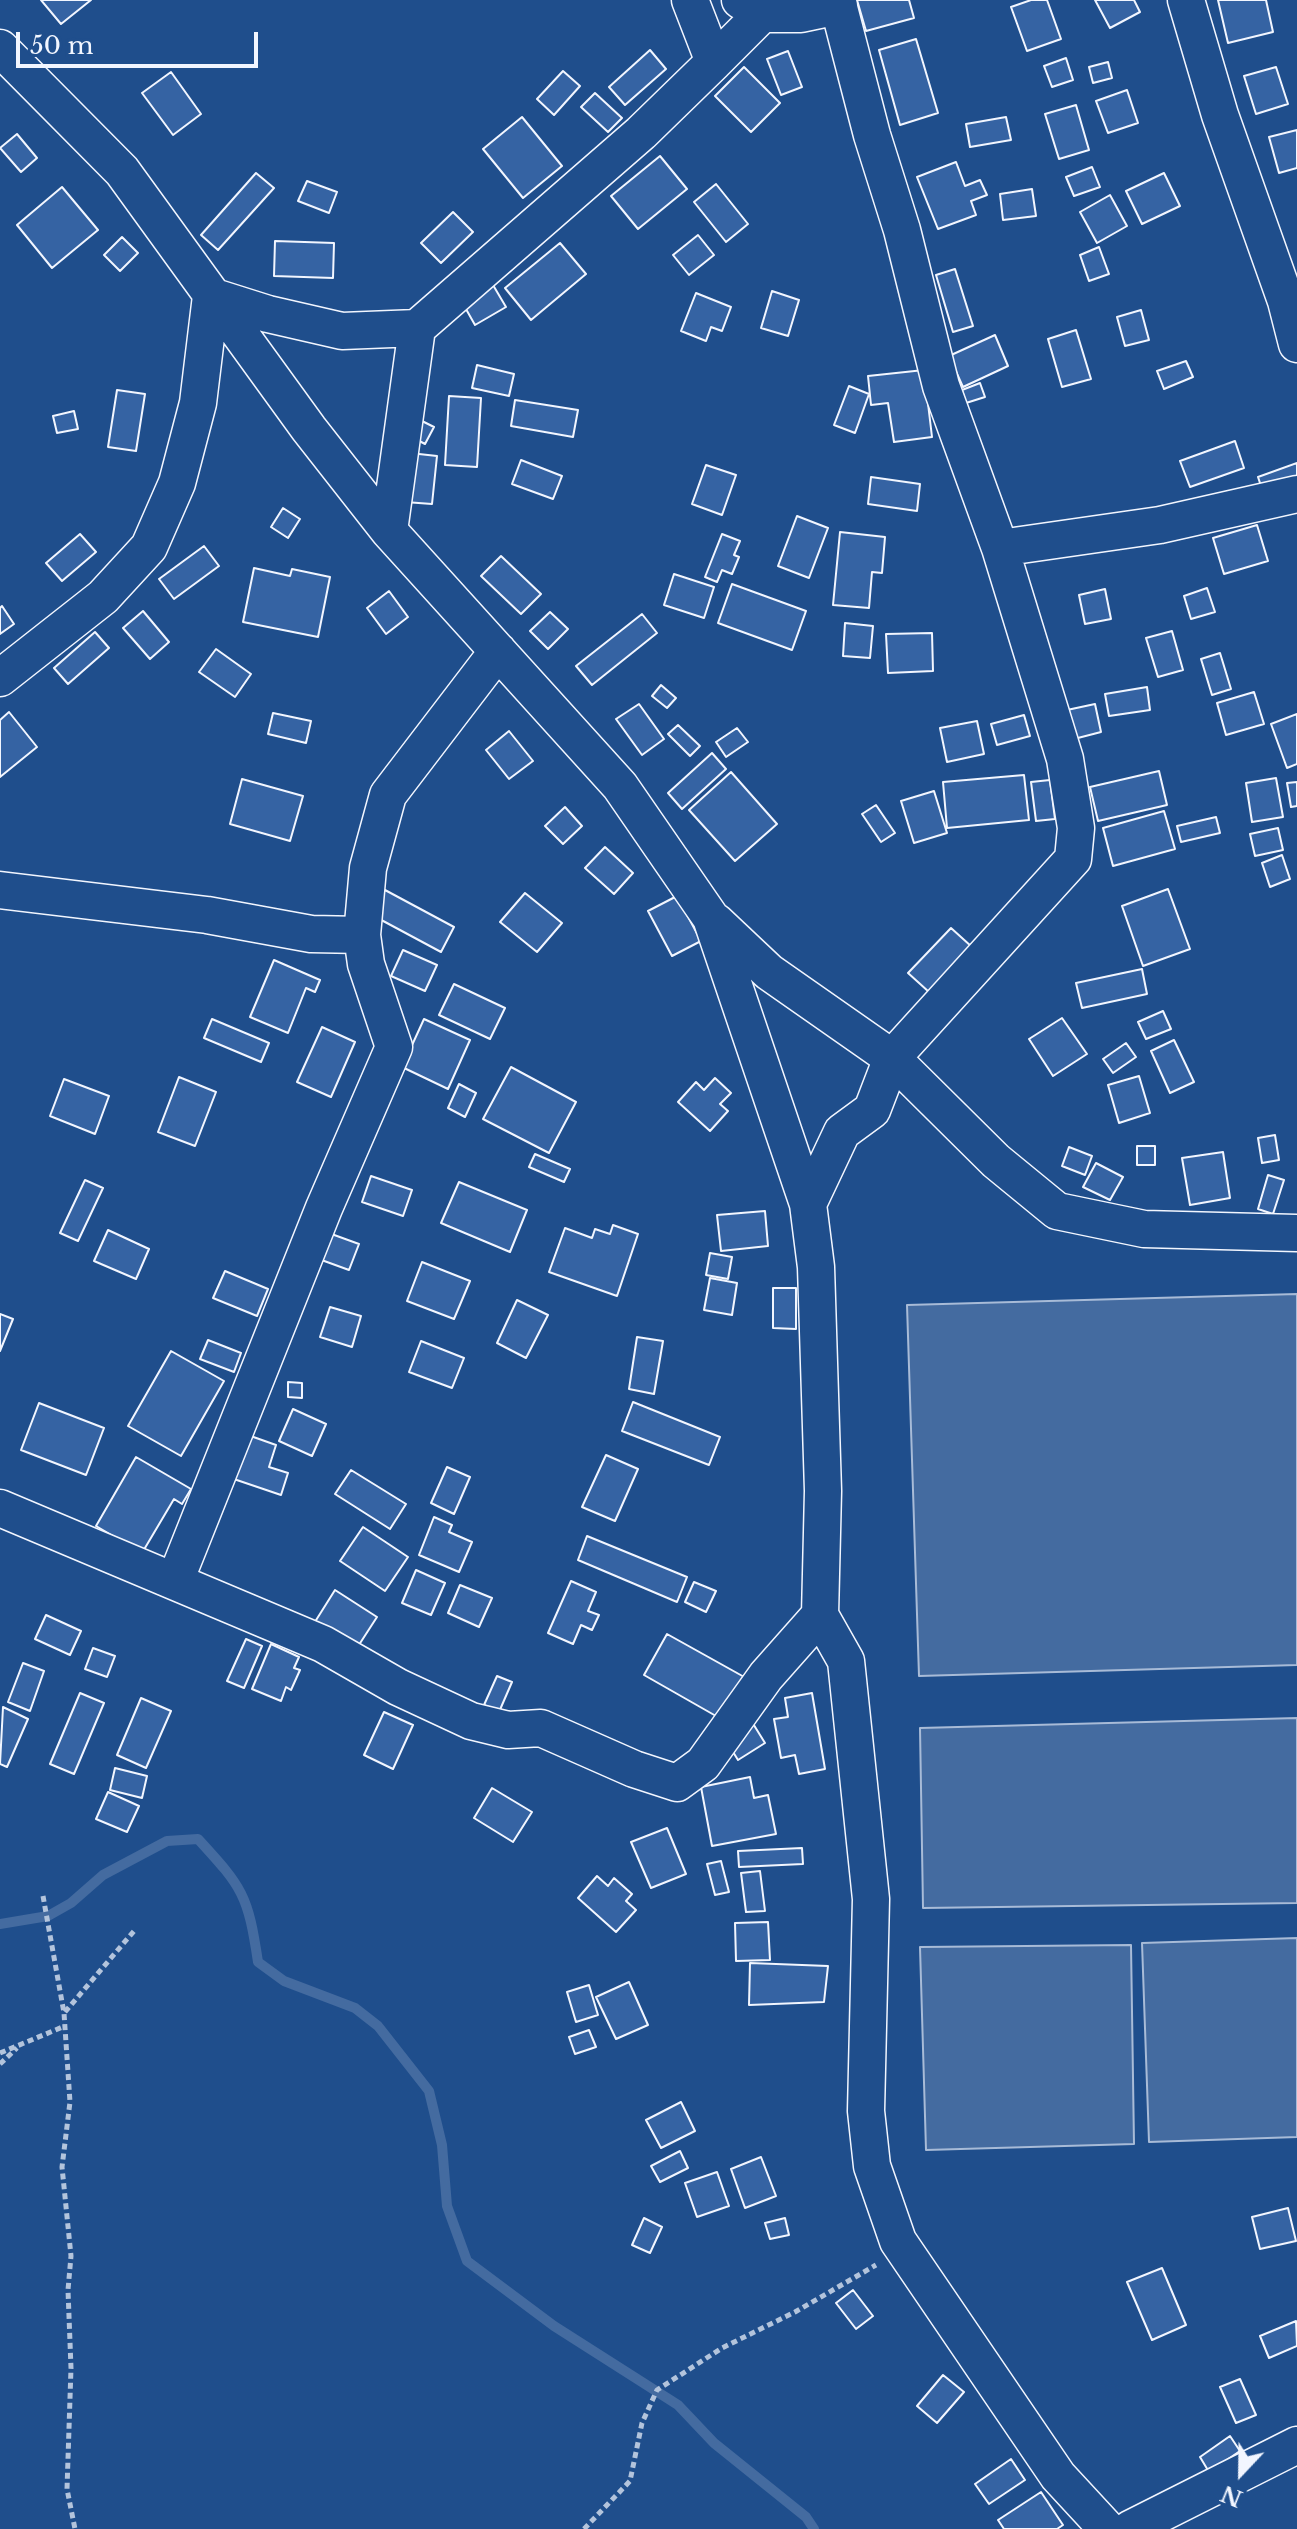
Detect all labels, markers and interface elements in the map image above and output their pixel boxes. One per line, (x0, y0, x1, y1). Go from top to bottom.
scale bar (20, 16, 262, 66)
text: 50 m (30, 31, 93, 60)
north arrow (1201, 2433, 1281, 2513)
text: N (1217, 2479, 1246, 2512)

